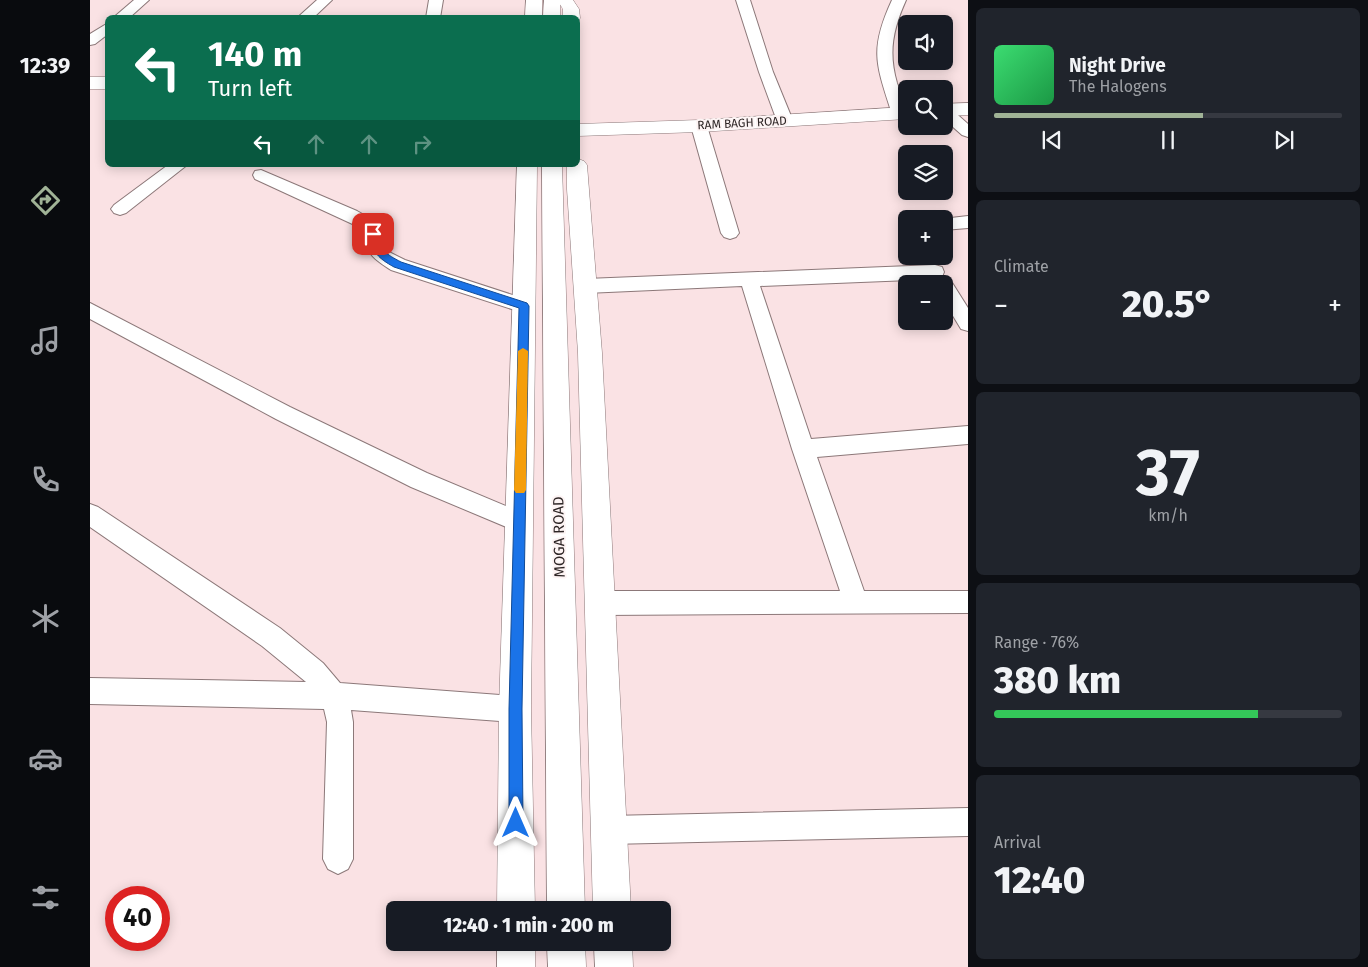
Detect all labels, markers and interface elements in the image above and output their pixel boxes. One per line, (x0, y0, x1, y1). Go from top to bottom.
map controls (898, 15, 953, 330)
button: sound (898, 15, 953, 70)
text: 140 m (208, 33, 302, 75)
icon: left (125, 35, 190, 100)
text: 12:39 (20, 52, 70, 79)
text: Night Drive (1069, 54, 1166, 77)
text: Turn left (208, 75, 292, 102)
text: The Halogens (1069, 77, 1167, 96)
button: search (898, 80, 953, 135)
street label: RAM BAGH ROAD (697, 114, 787, 132)
icon: previous (1038, 126, 1066, 154)
icon: pause (1154, 126, 1182, 154)
icon: next (1270, 126, 1298, 154)
icon: left (249, 130, 277, 158)
icon: ahead (302, 130, 330, 158)
icon: ahead (355, 130, 383, 158)
icon: right (408, 130, 436, 158)
button: layers (898, 145, 953, 200)
icon: directions (28, 183, 63, 218)
button: + (898, 210, 953, 265)
pin (352, 213, 394, 255)
icon: arrive (359, 220, 387, 248)
text: Climate (994, 257, 1049, 276)
button: − (898, 275, 953, 330)
text: 20.5° (1122, 281, 1214, 327)
text: − (994, 289, 1008, 322)
text: + (1328, 289, 1342, 322)
icon: music (28, 323, 63, 358)
text: 37 (1136, 434, 1200, 512)
icon: phone (28, 462, 63, 497)
street label: MOGA ROAD (549, 496, 569, 578)
text: km/h (1148, 506, 1188, 525)
icon: climate (28, 601, 63, 636)
text: Range · 76% (994, 633, 1079, 652)
text: 380 km (994, 657, 1121, 703)
icon: car (28, 741, 63, 776)
position arrow (489, 796, 541, 848)
text: Arrival (994, 833, 1041, 852)
text: 12:40 (994, 857, 1085, 903)
icon: filters (28, 880, 63, 915)
speed limit sign: 40 (105, 886, 170, 951)
text: 12:40 · 1 min · 200 m (443, 914, 614, 937)

